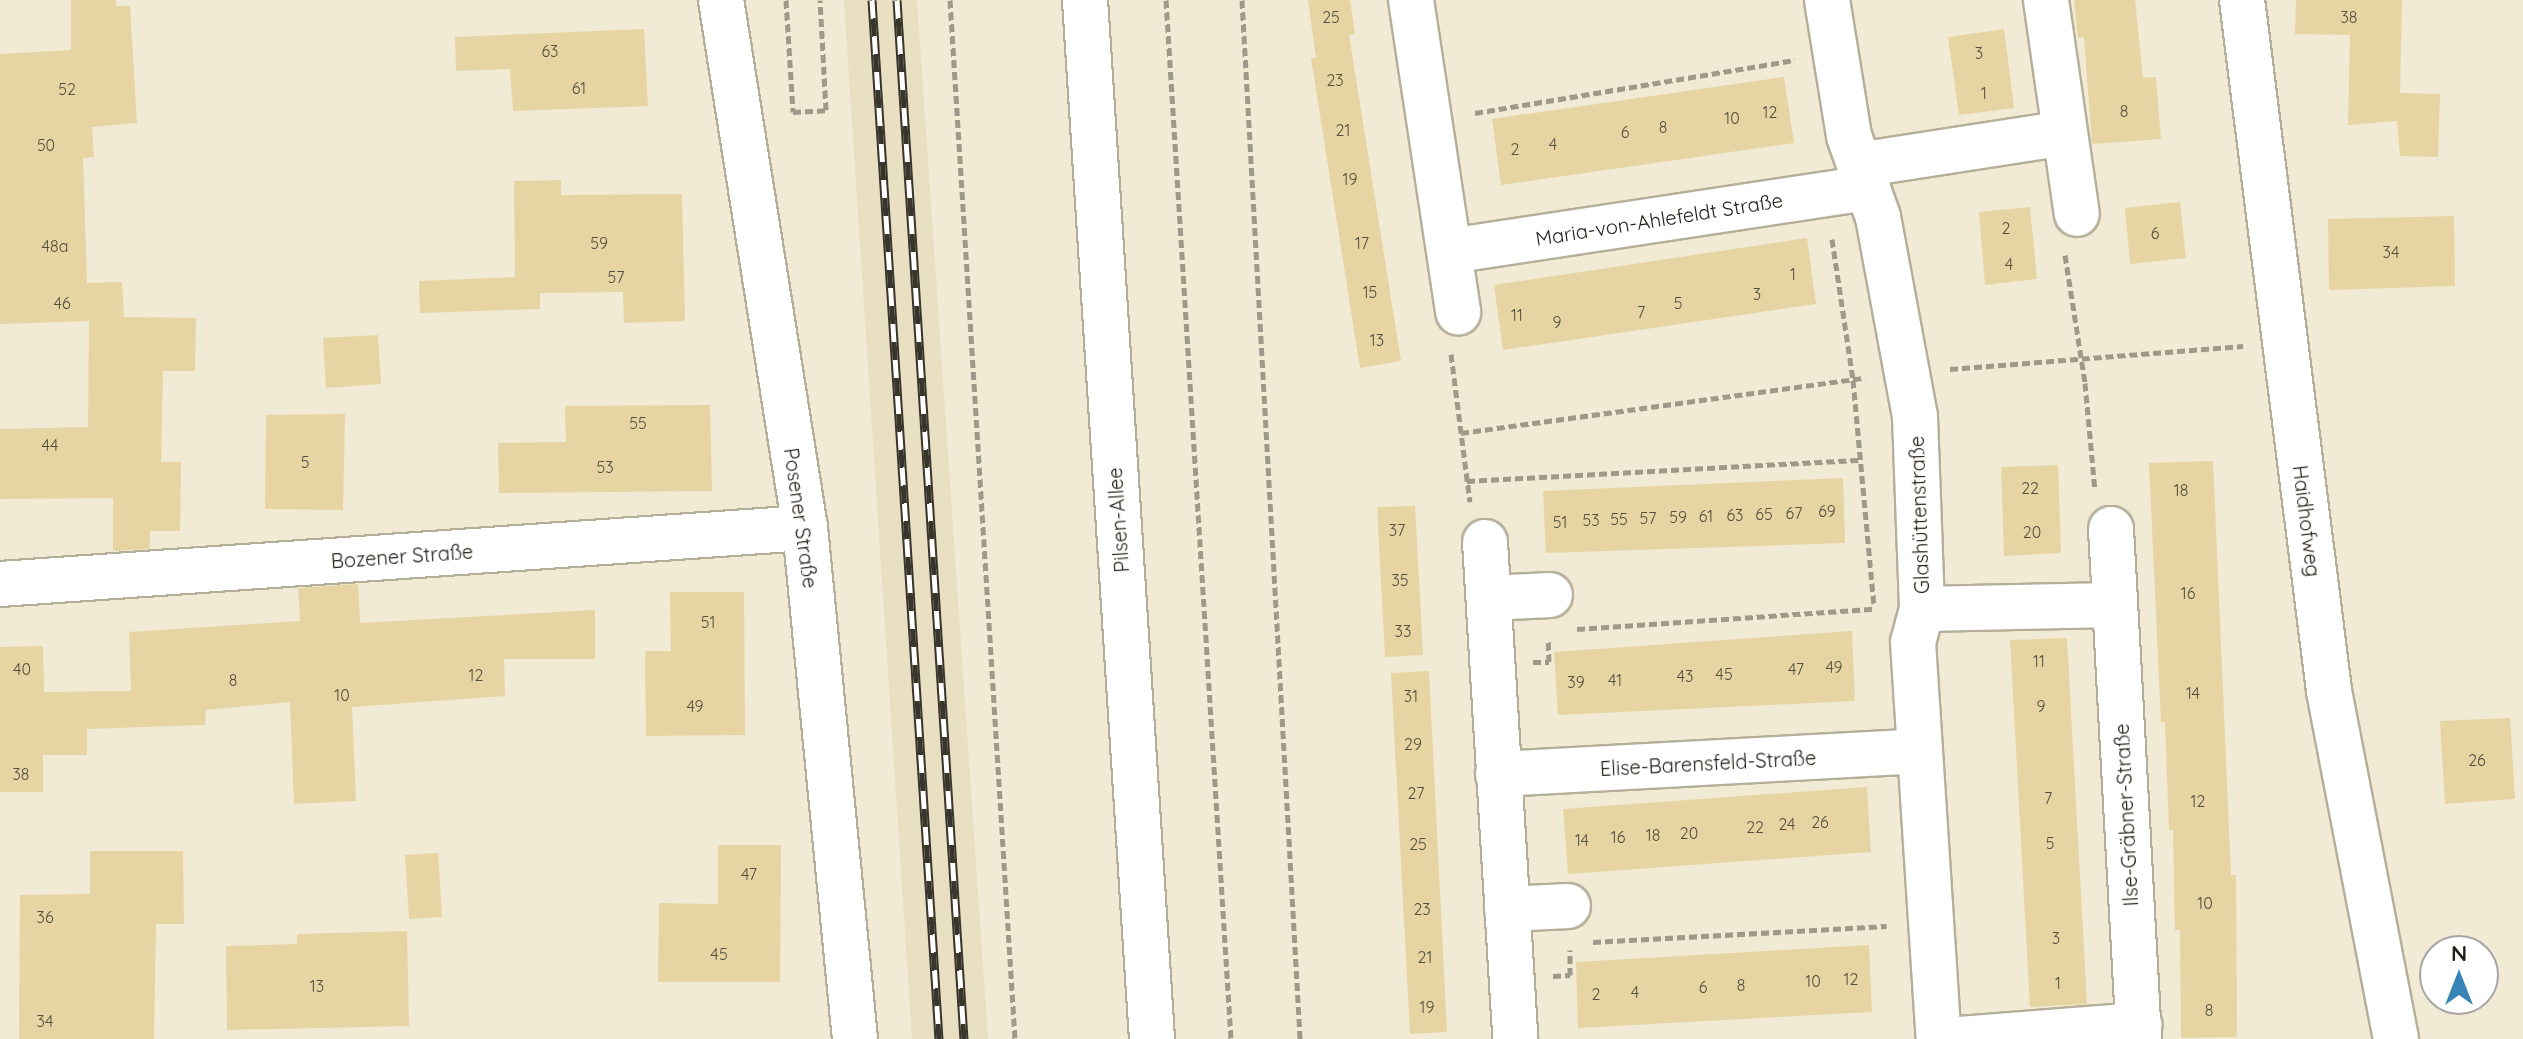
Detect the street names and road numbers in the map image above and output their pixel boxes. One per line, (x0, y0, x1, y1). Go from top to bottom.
street label: Maria-von-Ahlefeldt Straße (1534, 188, 1784, 250)
street label: Glashüttenstraße (1904, 436, 1934, 594)
street label: Posener Straße (779, 446, 823, 590)
street label: Haidhofweg (2288, 464, 2326, 578)
street label: Pilsen-Allee (1102, 467, 1134, 573)
street label: Bozener Straße (330, 539, 474, 573)
street label: Ilse-Gräbner-Straße (2109, 723, 2143, 907)
street label: Elise-Barensfeld-Straße (1599, 745, 1817, 781)

